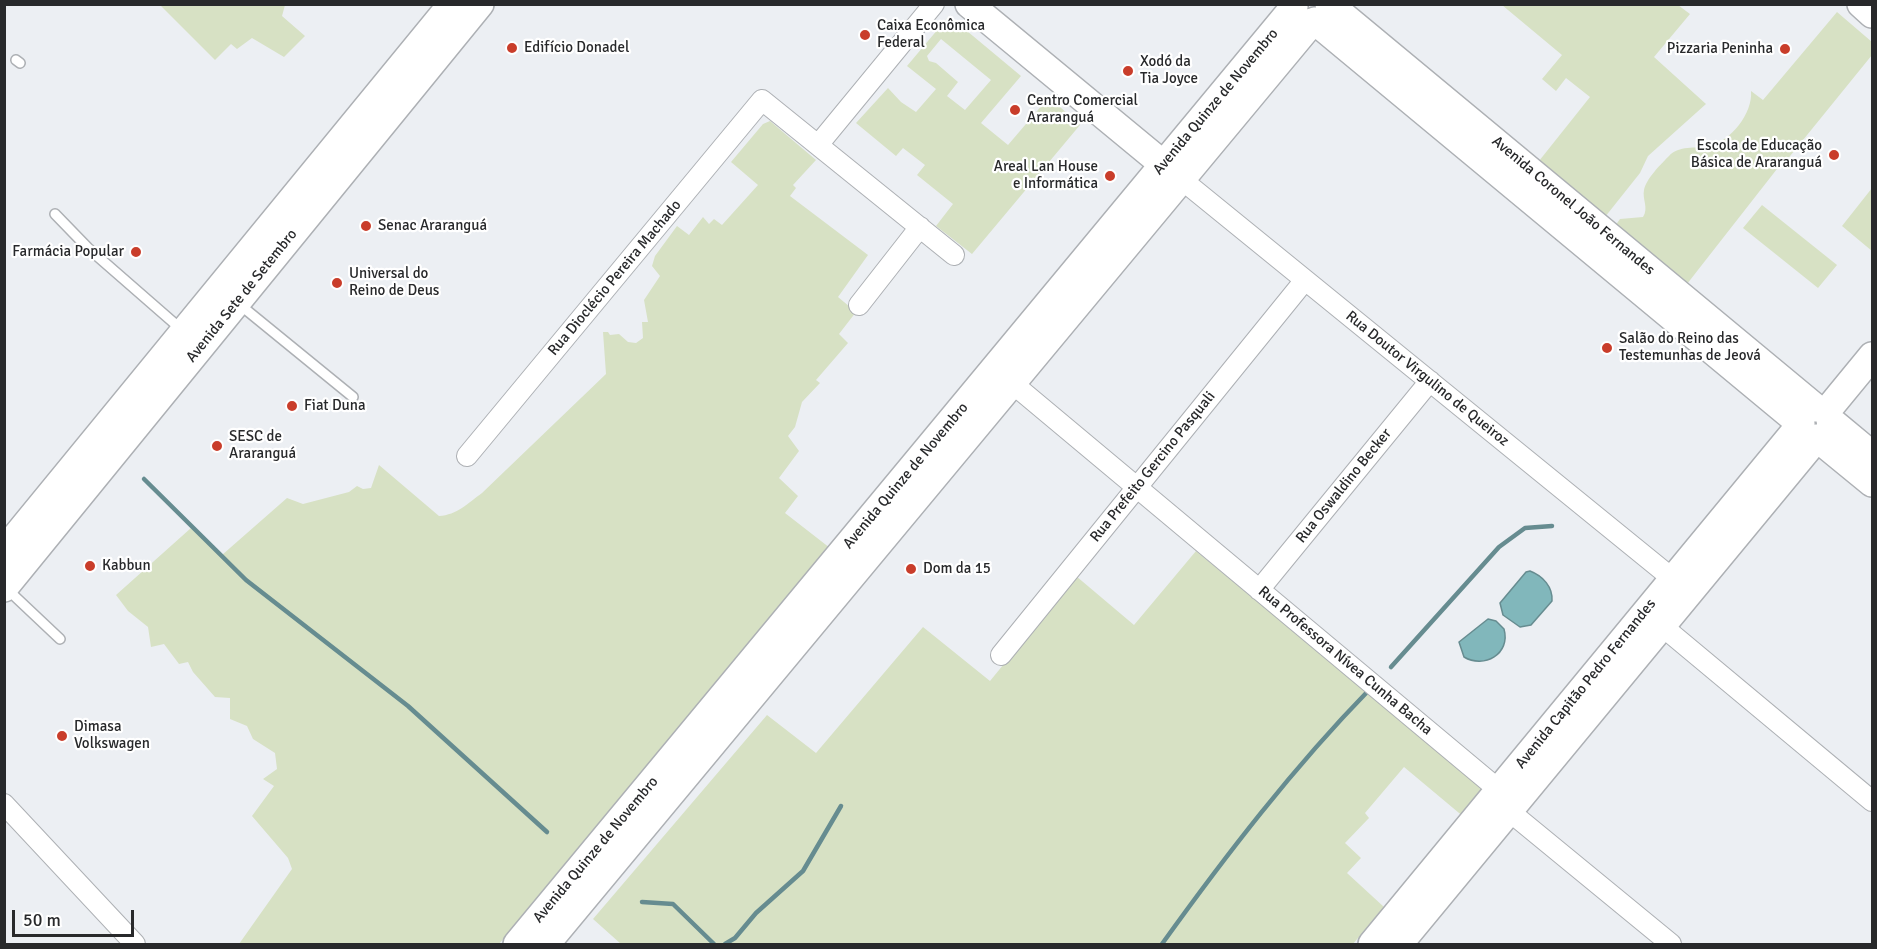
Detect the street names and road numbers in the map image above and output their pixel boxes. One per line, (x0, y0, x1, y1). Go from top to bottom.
street label: Avenida Quinze de Novembro (1150, 25, 1282, 179)
street label: Avenida Coronel João Fernandes (1488, 133, 1658, 279)
street label: Rua Dioclécio Pereira Machado (545, 197, 685, 359)
street label: Avenida Sete de Setembro (183, 226, 301, 366)
street label: Rua Doutor Virgulino de Queiroz (1342, 308, 1512, 450)
street label: Rua Prefeito Gercino Pasquali (1087, 388, 1219, 546)
street label: Avenida Quinze de Novembro (840, 399, 972, 553)
street label: Rua Oswaldino Becker (1292, 425, 1396, 547)
street label: Rua Professora Nívea Cunha Bacha (1254, 583, 1436, 739)
street label: Avenida Capitão Pedro Fernandes (1512, 596, 1660, 772)
street label: Avenida Quinze de Novembro (530, 773, 662, 927)

